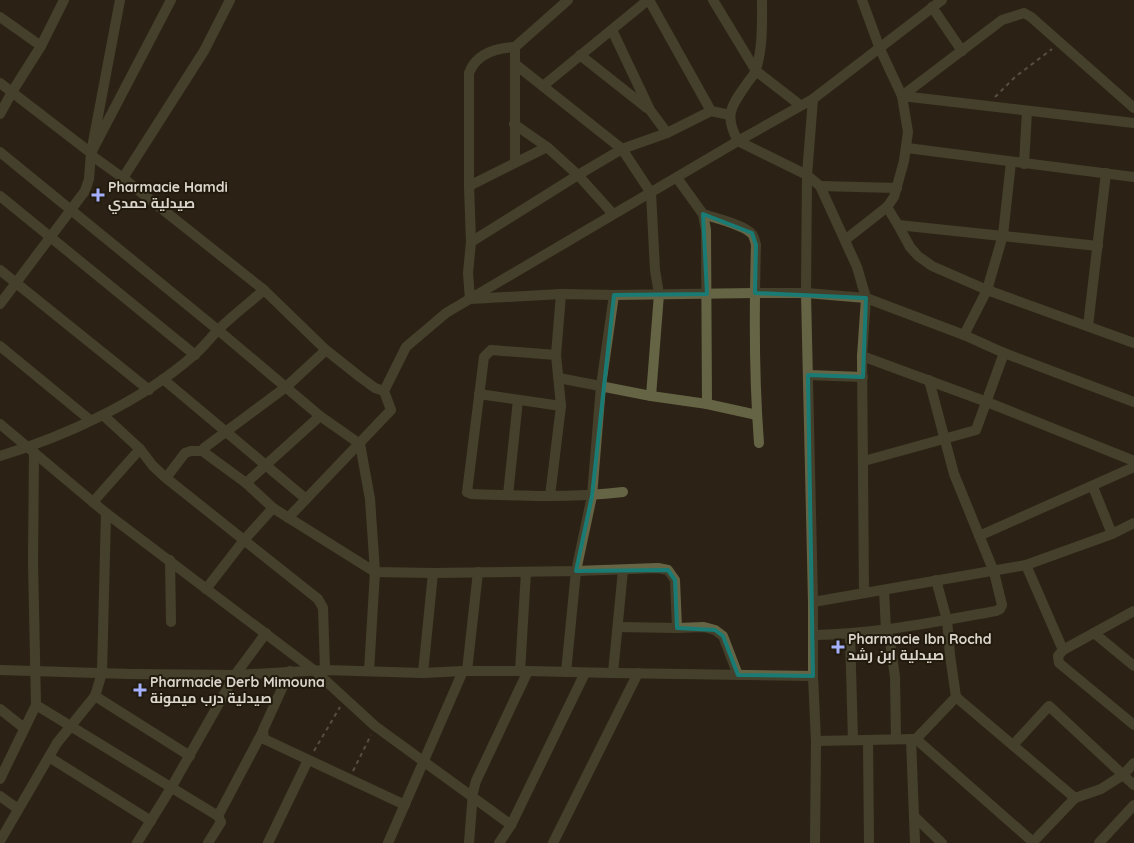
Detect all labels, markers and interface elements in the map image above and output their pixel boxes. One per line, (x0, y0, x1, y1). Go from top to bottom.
place label: Pharmacie Hamdi صيدلية حمدي (108, 178, 228, 214)
marker: Pharmacie Hamdi صيدلية حمدي (92, 189, 104, 201)
place label: Pharmacie Ibn Rochd صيدلية ابن رشد (848, 630, 991, 664)
marker: Pharmacie Ibn Rochd صيدلية ابن رشد (832, 641, 844, 653)
place label: Pharmacie Derb Mimouna صيدلية درب ميمونة (150, 673, 325, 707)
marker: Pharmacie Derb Mimouna صيدلية درب ميمونة (134, 684, 146, 696)

